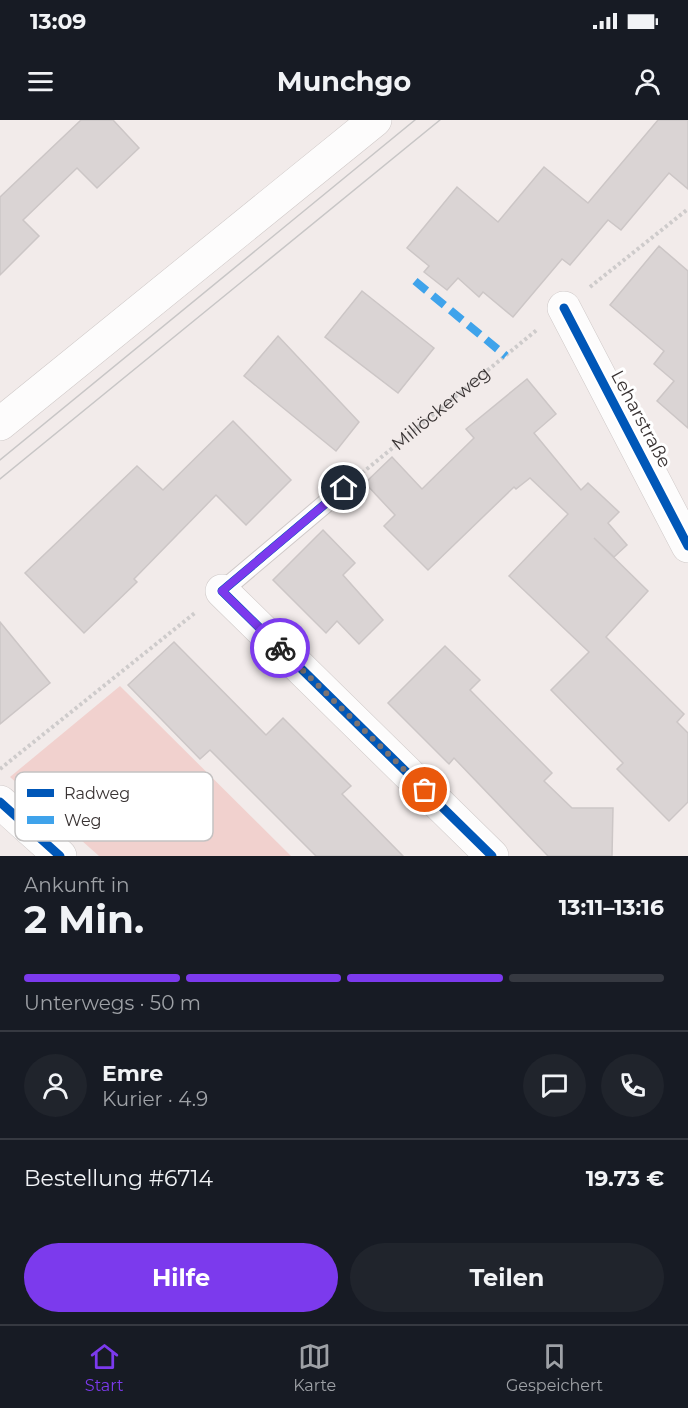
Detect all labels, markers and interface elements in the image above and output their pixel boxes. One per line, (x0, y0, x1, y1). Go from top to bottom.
text: 13:09 (30, 8, 86, 35)
icon: menu (24, 65, 57, 98)
text: Munchgo (277, 65, 411, 98)
icon: person (631, 65, 664, 98)
street label: Millöckerweg (387, 362, 495, 455)
street label: Leharstraße (606, 366, 676, 472)
pin (318, 462, 369, 513)
icon: home (327, 471, 360, 504)
courier (250, 618, 310, 678)
icon: bike (264, 632, 297, 665)
pin (399, 764, 450, 815)
legend (15, 772, 213, 841)
icon: bag (408, 773, 441, 806)
text: Radweg (64, 784, 130, 803)
text: Weg (64, 811, 102, 830)
text: Ankunft in (24, 873, 130, 897)
text: 13:11–13:16 (559, 894, 664, 921)
text: 2 Min. (24, 895, 144, 943)
text: Unterwegs · 50 m (24, 991, 201, 1015)
button: person (24, 1054, 87, 1117)
button: chat (523, 1054, 586, 1117)
button: phone (601, 1054, 664, 1117)
text: Emre (102, 1060, 163, 1087)
text: Kurier · 4.9 (102, 1087, 208, 1111)
text: Bestellung #6714 (24, 1165, 213, 1192)
text: 19.73 € (586, 1165, 664, 1192)
button: Hilfe (24, 1243, 338, 1312)
button: Teilen (350, 1243, 664, 1312)
tab: Start (85, 1340, 123, 1395)
tab: Karte (293, 1340, 336, 1395)
tab: Gespeichert (506, 1340, 603, 1395)

